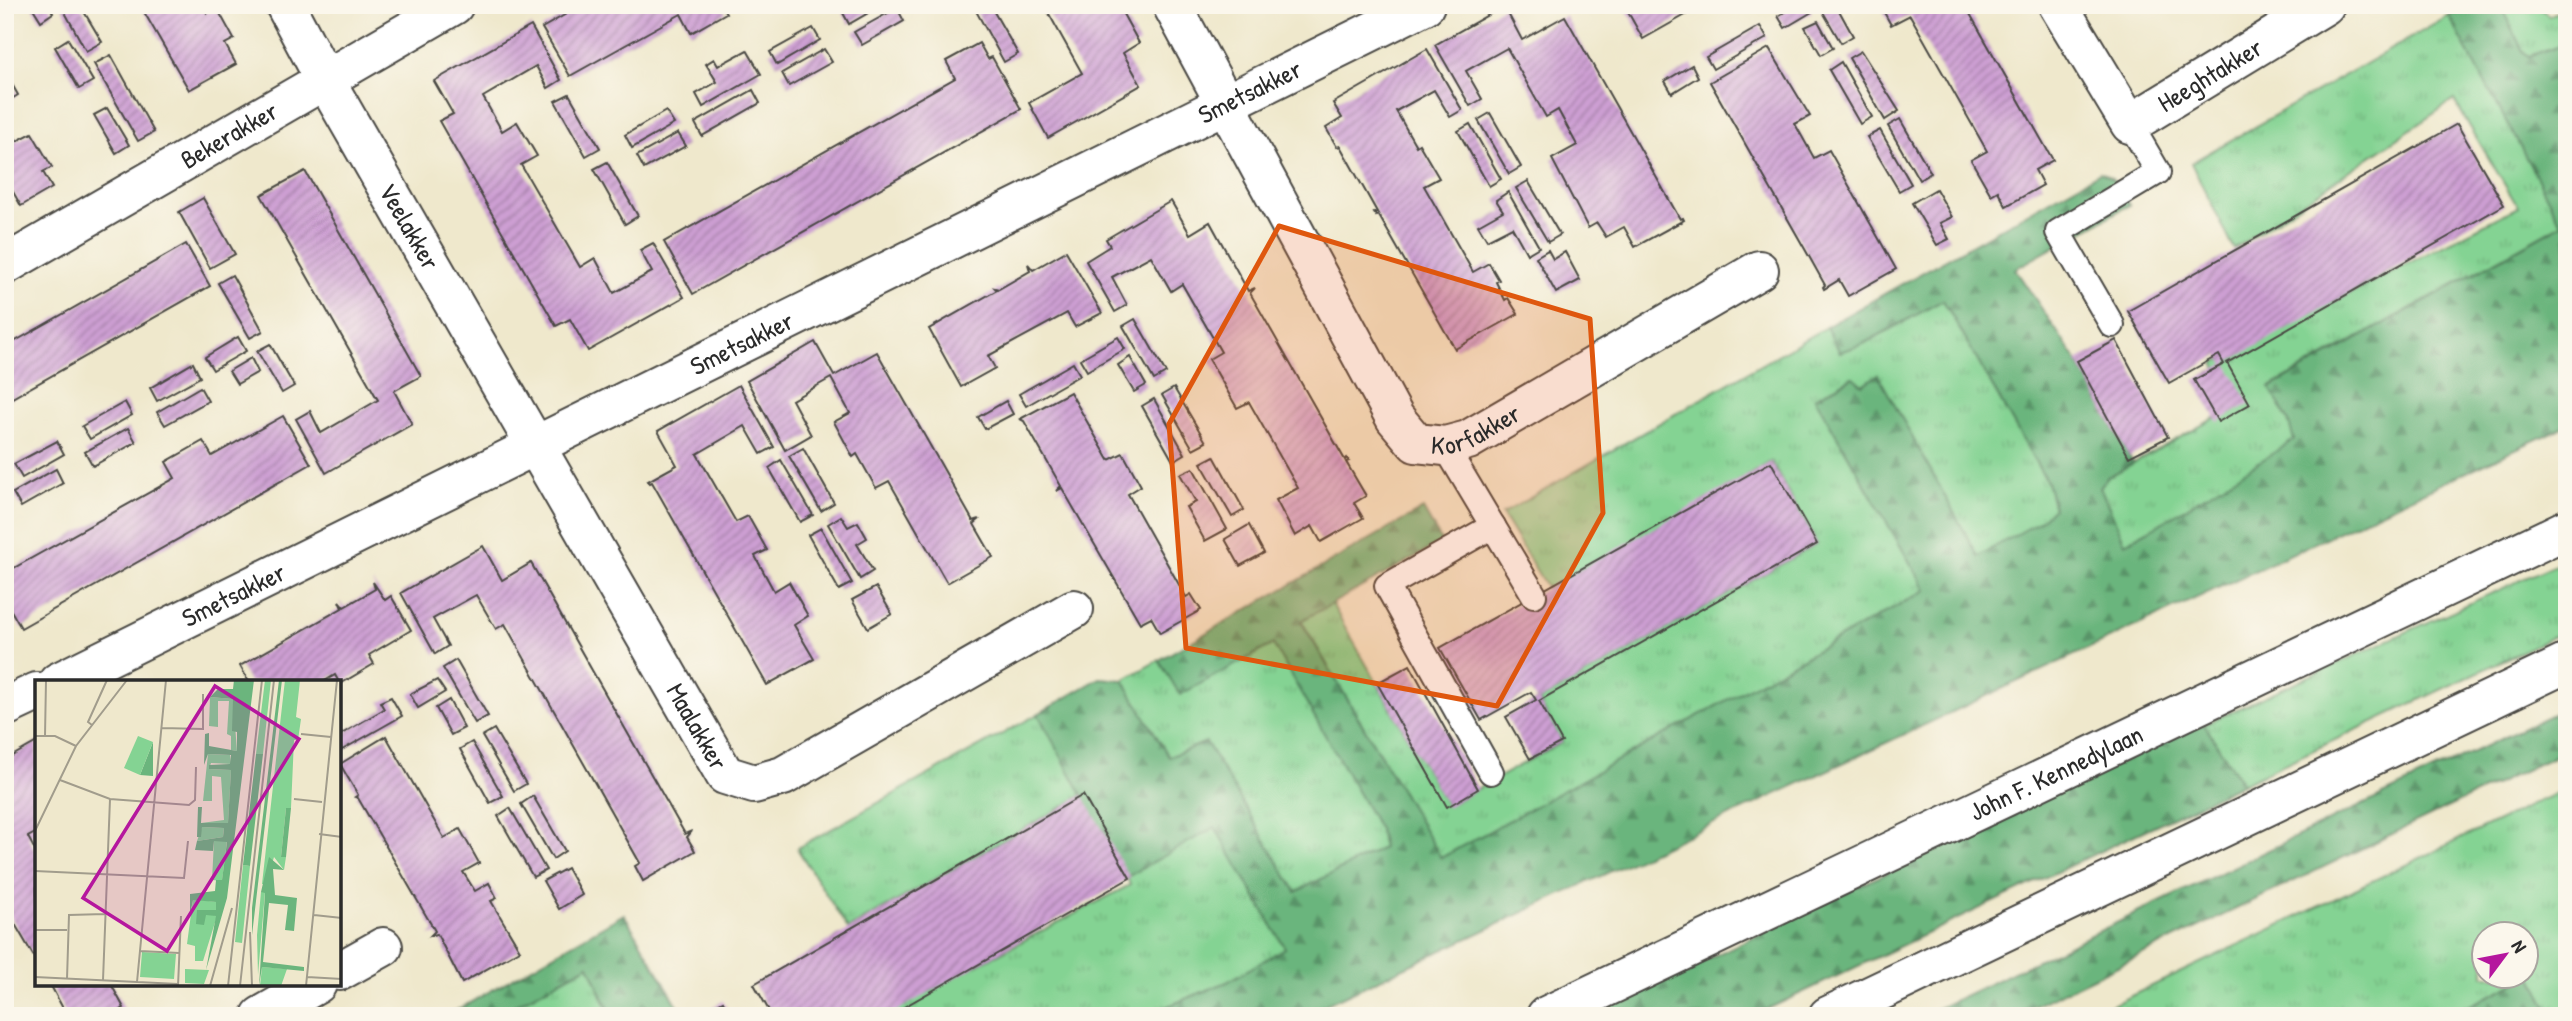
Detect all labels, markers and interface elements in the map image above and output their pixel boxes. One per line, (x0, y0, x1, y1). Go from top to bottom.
street label: Heeghtakker (2151, 29, 2269, 120)
street label: Smetsakker (1192, 51, 1307, 132)
street label: Bekerakker (174, 93, 284, 177)
street label: Veelakker (371, 177, 448, 276)
street label: Smetsakker (684, 303, 799, 383)
street label: Korfakker (1429, 395, 1527, 463)
street label: Smetsakker (176, 554, 291, 635)
street label: Maalakker (659, 676, 736, 776)
inset map (35, 680, 341, 986)
street label: John F. Kennedylaan (1963, 716, 2148, 829)
north arrow (2470, 920, 2540, 990)
text: N (2506, 935, 2533, 957)

